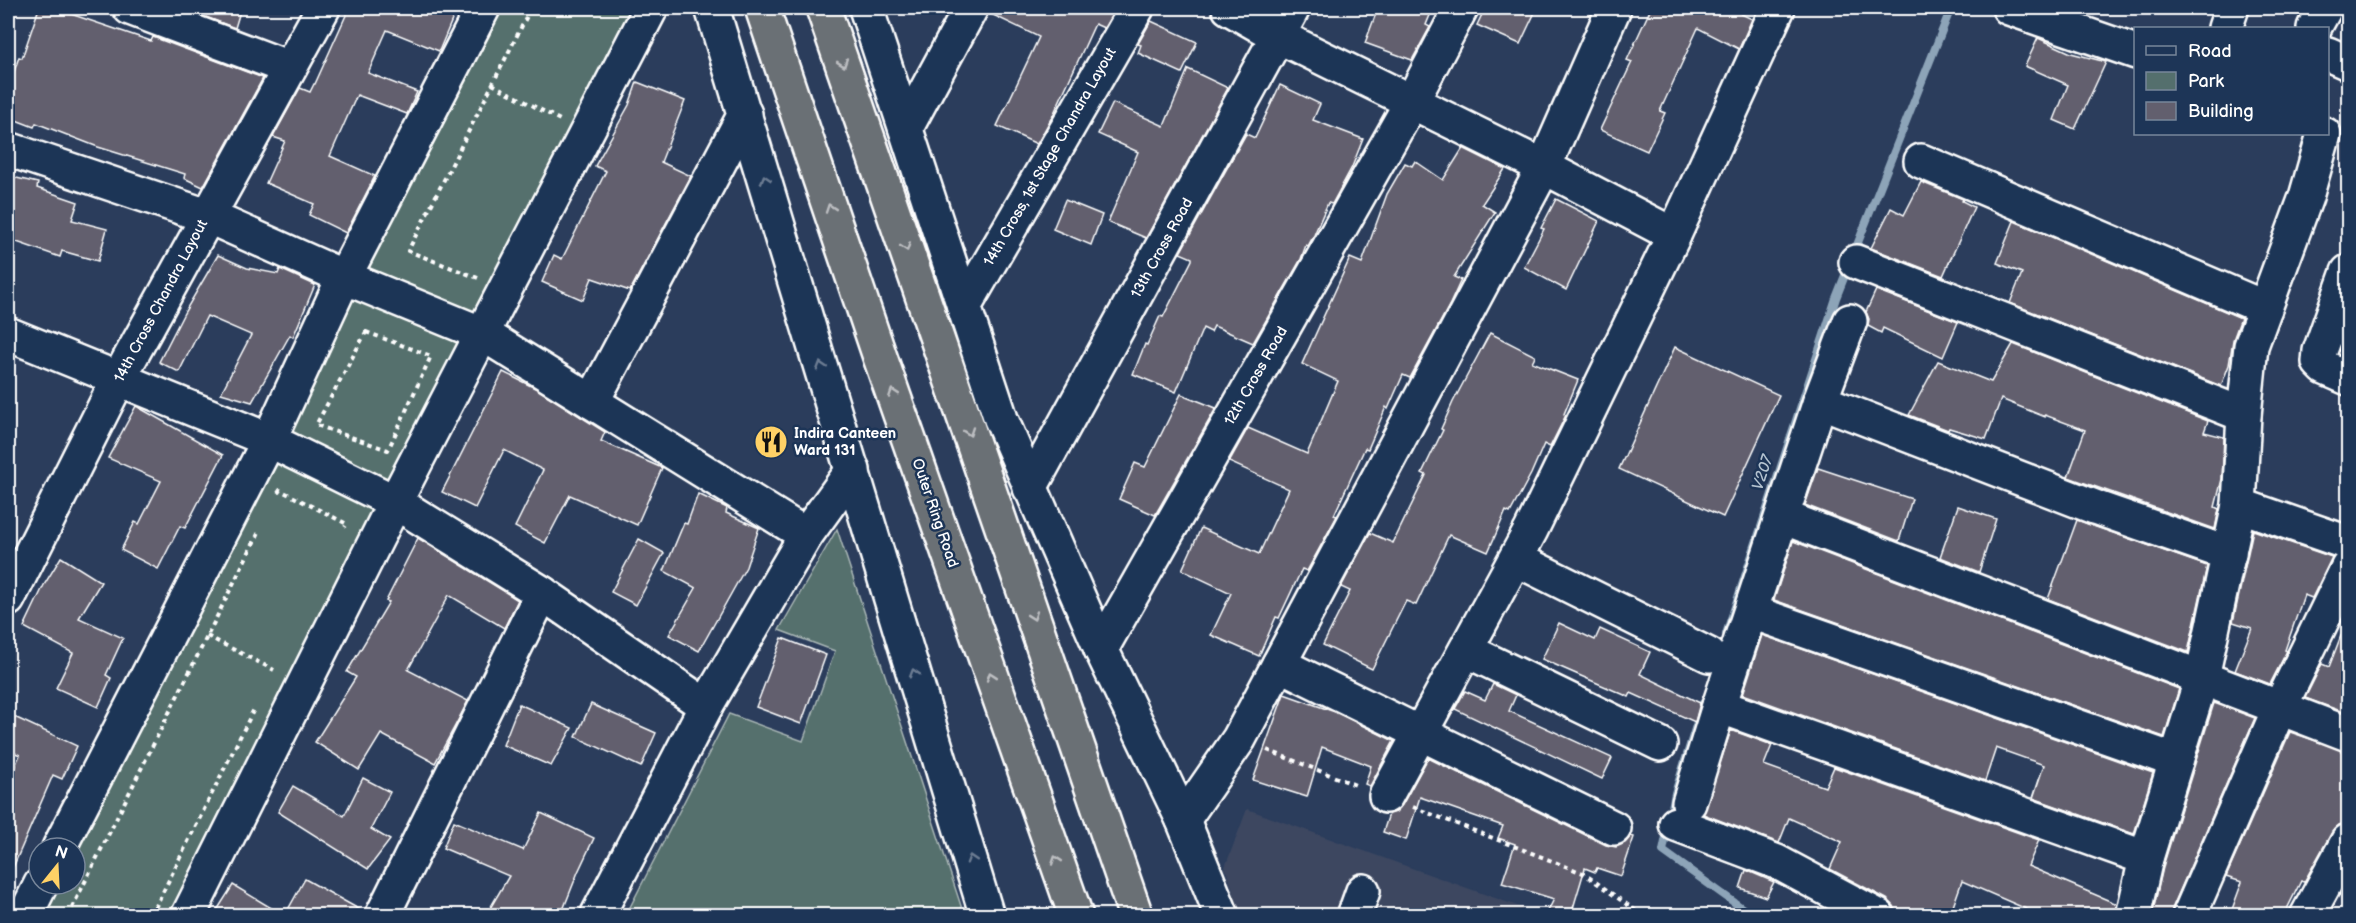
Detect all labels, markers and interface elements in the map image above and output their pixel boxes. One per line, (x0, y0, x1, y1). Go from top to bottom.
legend (2134, 27, 2329, 135)
text: Road (2188, 41, 2232, 62)
street label: 14th Cross, 1st Stage Chandra Layout (979, 44, 1121, 270)
one-way arrow (835, 57, 848, 68)
text: Park (2188, 71, 2224, 92)
text: Building (2188, 101, 2254, 122)
one-way arrow (760, 174, 772, 185)
street label: 13th Cross Road (1127, 195, 1197, 301)
one-way arrow (825, 203, 838, 214)
street label: 14th Cross Chandra Layout (110, 216, 212, 386)
one-way arrow (899, 241, 911, 252)
street label: 12th Cross Road (1220, 323, 1292, 429)
one-way arrow (816, 361, 828, 372)
one-way arrow (888, 388, 900, 399)
restaurant icon: Indira Canteen Ward 131 (753, 424, 789, 460)
place label: Indira Canteen Ward 131 (794, 424, 896, 460)
one-way arrow (962, 426, 975, 437)
water label: V207 (1748, 452, 1778, 493)
street label: Outer Ring Road (907, 456, 963, 570)
one-way arrow (1025, 610, 1038, 621)
one-way arrow (909, 668, 921, 679)
one-way arrow (986, 671, 999, 682)
north arrow (27, 836, 87, 896)
text: N (53, 842, 70, 864)
one-way arrow (965, 855, 978, 865)
one-way arrow (1051, 855, 1064, 866)

